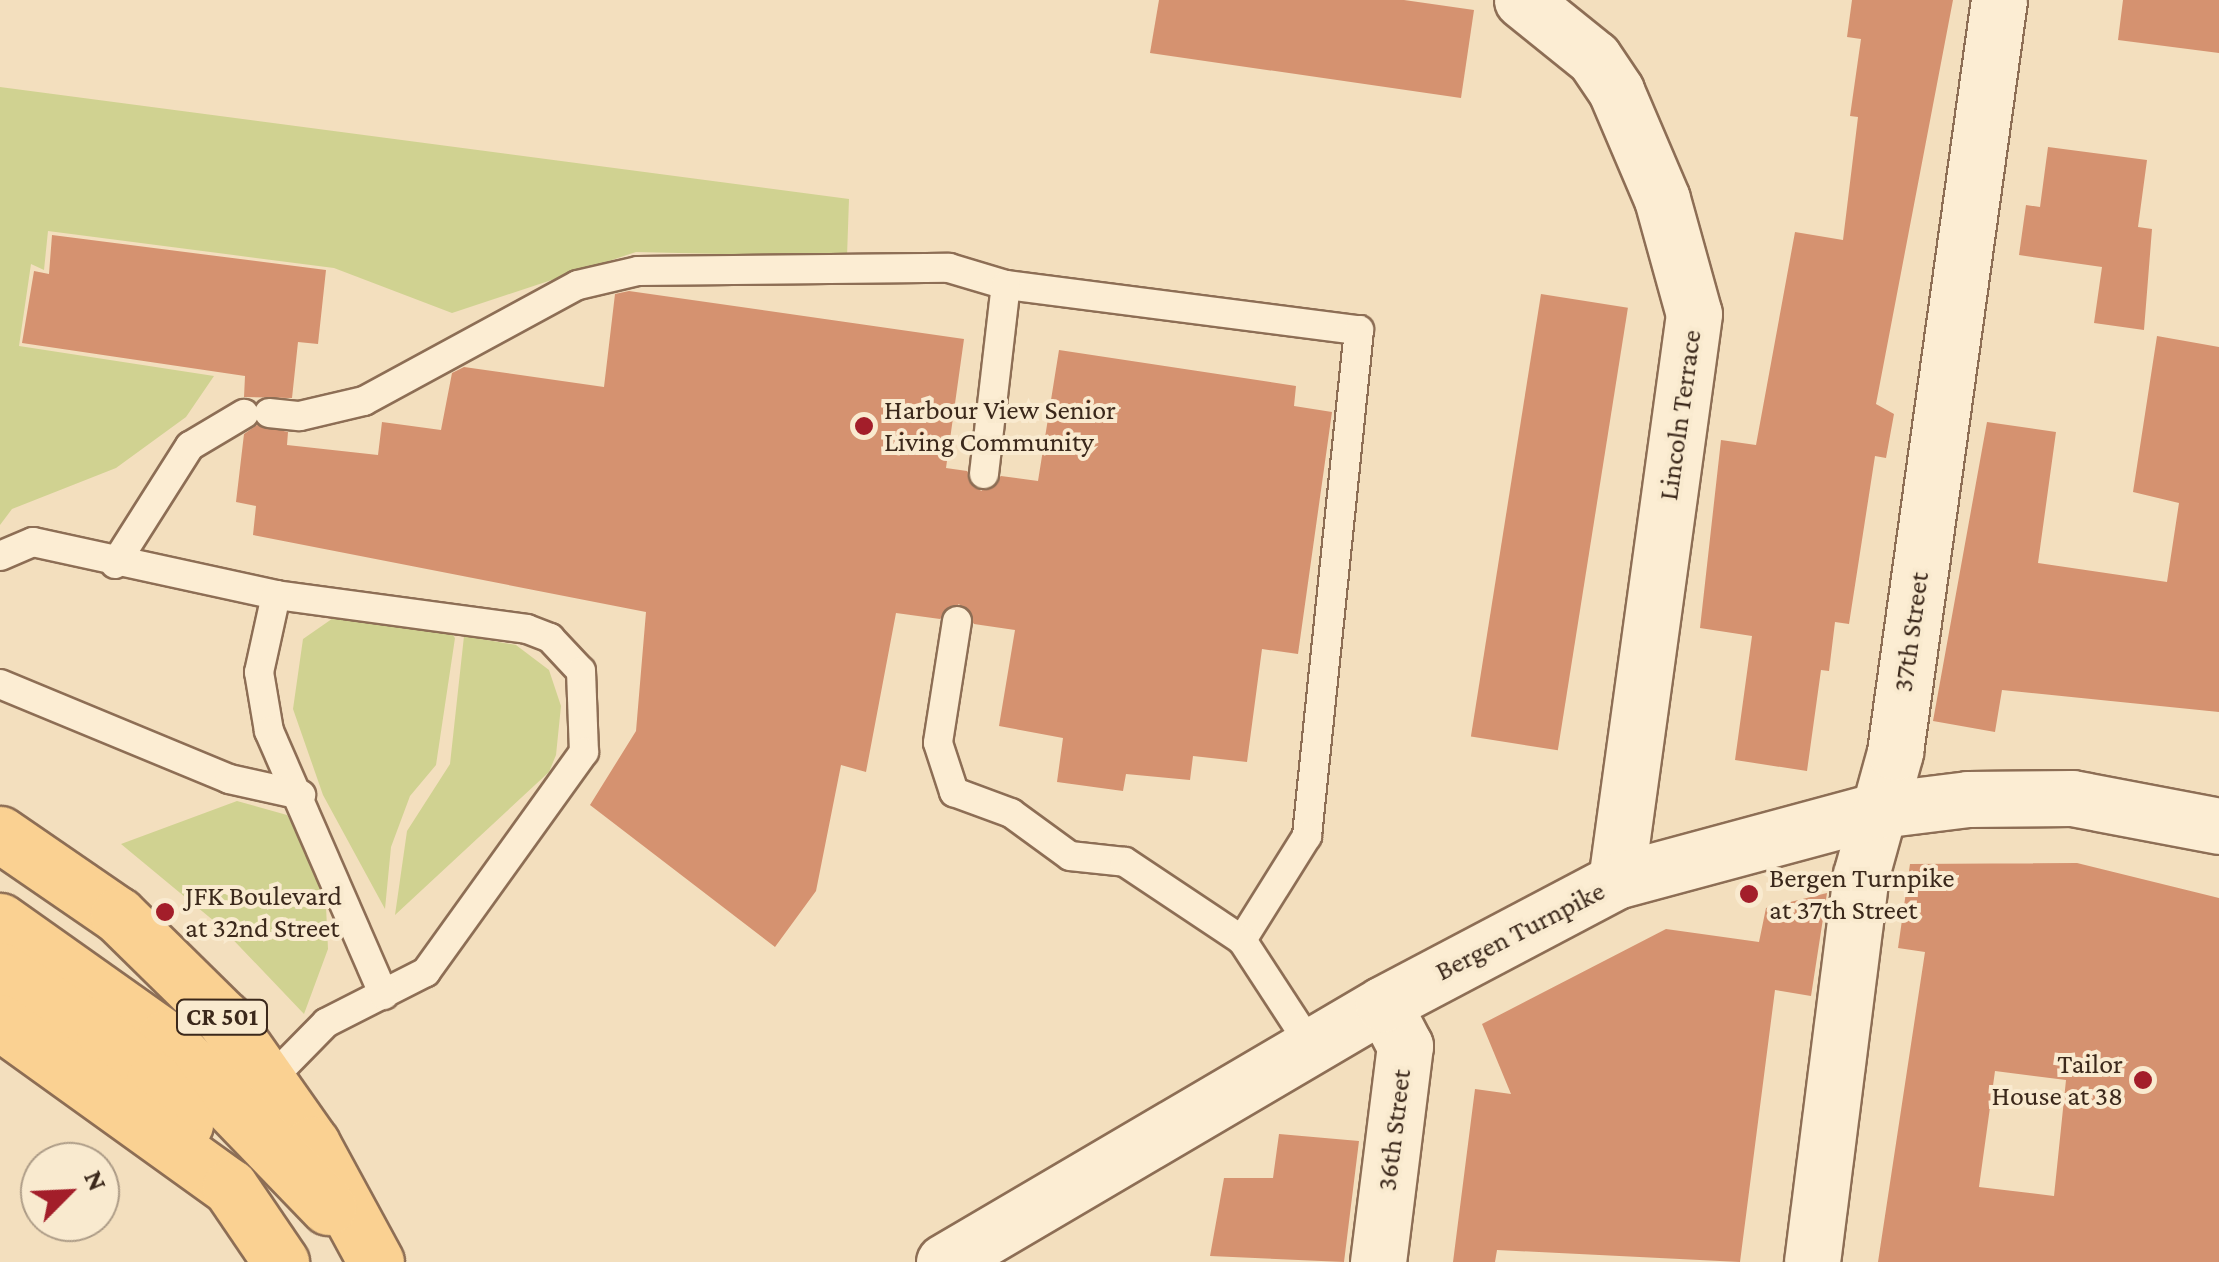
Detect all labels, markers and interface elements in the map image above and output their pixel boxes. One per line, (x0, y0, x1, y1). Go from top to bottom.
street label: Lincoln Terrace (1651, 328, 1709, 502)
place label: Harbour View Senior Living Community (884, 393, 1116, 459)
marker: Harbour View Senior Living Community (853, 415, 875, 437)
street label: 37th Street (1886, 570, 1936, 694)
place label: Bergen Turnpike at 37th Street (1769, 861, 1954, 927)
street label: Bergen Turnpike (1430, 874, 1610, 988)
place label: JFK Boulevard at 32nd Street (185, 879, 342, 945)
marker: Bergen Turnpike at 37th Street (1738, 883, 1760, 905)
marker: JFK Boulevard at 32nd Street (154, 901, 176, 923)
road number: CR 501 (174, 997, 270, 1037)
place label: Tailor House at 38 (1992, 1047, 2123, 1113)
street label: 36th Street (1370, 1067, 1418, 1193)
marker: Tailor House at 38 (2132, 1069, 2154, 1091)
north arrow (20, 1142, 120, 1242)
text: N (78, 1165, 114, 1195)

